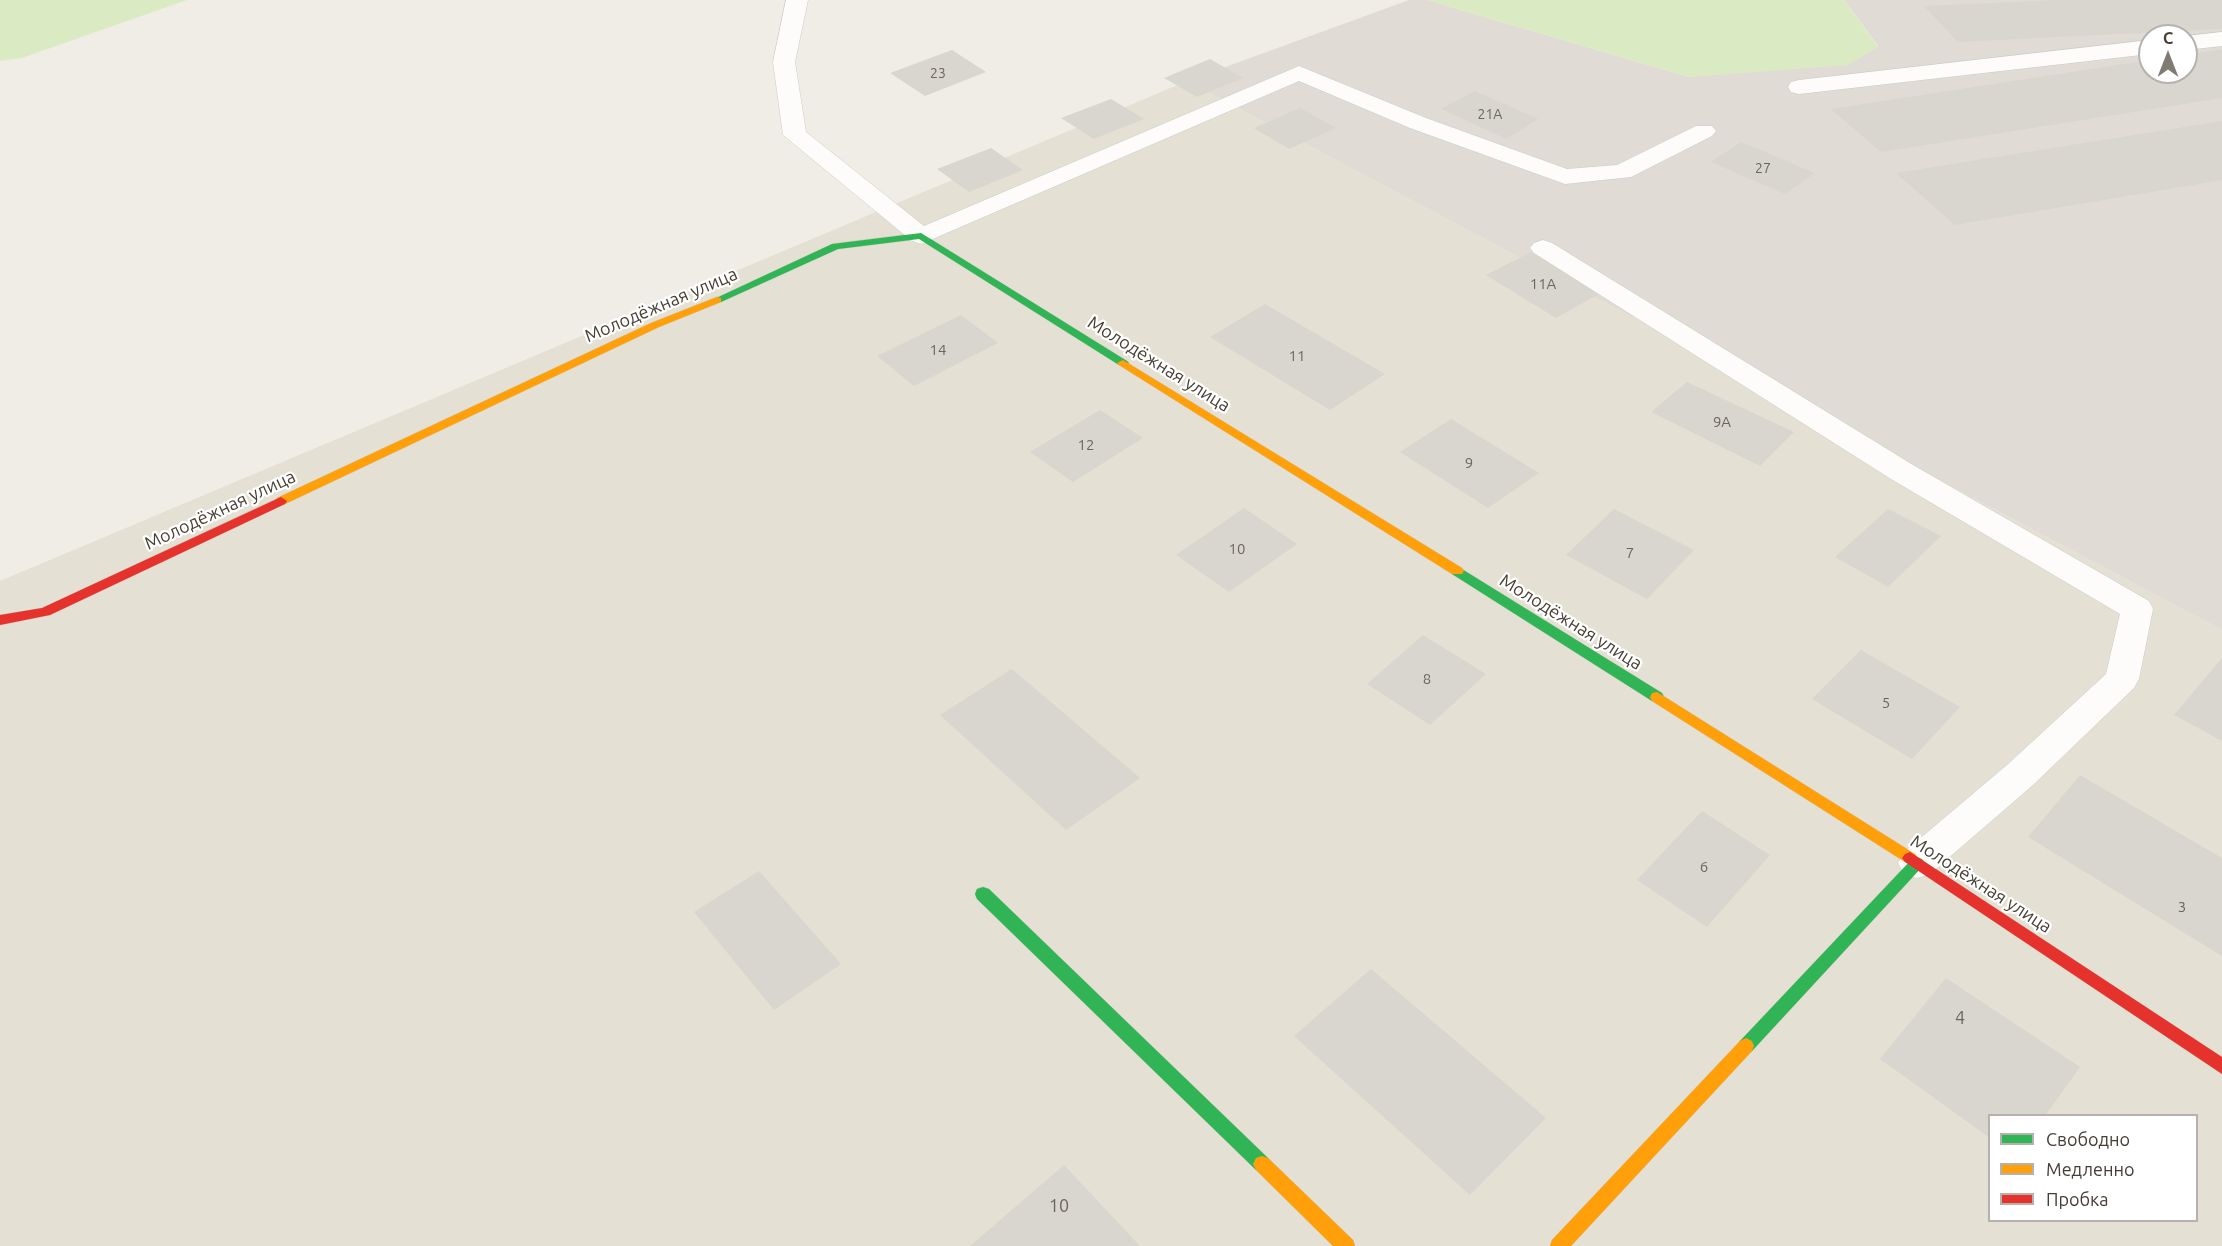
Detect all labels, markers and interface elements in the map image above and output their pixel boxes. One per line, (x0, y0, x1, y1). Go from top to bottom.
north arrow (2138, 24, 2198, 84)
text: С (2163, 29, 2173, 47)
house number: 23 (930, 65, 946, 81)
house number: 21А (1478, 106, 1502, 122)
house number: 27 (1755, 160, 1771, 176)
street label: Молодёжная улица (581, 263, 741, 347)
house number: 11А (1530, 275, 1556, 293)
street label: Молодёжная улица (1084, 311, 1234, 417)
house number: 14 (930, 341, 946, 359)
house number: 11 (1289, 347, 1305, 365)
house number: 9А (1713, 413, 1731, 431)
house number: 12 (1078, 436, 1094, 454)
house number: 9 (1465, 454, 1473, 472)
street label: Молодёжная улица (141, 466, 299, 554)
house number: 10 (1229, 540, 1245, 558)
house number: 7 (1626, 544, 1634, 562)
street label: Молодёжная улица (1496, 569, 1646, 675)
house number: 8 (1423, 670, 1431, 688)
house number: 5 (1882, 694, 1890, 712)
street label: Молодёжная улица (1906, 830, 2056, 938)
house number: 6 (1700, 858, 1708, 876)
house number: 3 (2178, 898, 2186, 916)
house number: 4 (1955, 1007, 1965, 1029)
legend (1988, 1114, 2198, 1222)
text: Свободно (2046, 1129, 2130, 1149)
text: Медленно (2046, 1159, 2135, 1179)
text: Пробка (2046, 1189, 2109, 1209)
house number: 10 (1049, 1195, 1069, 1217)

